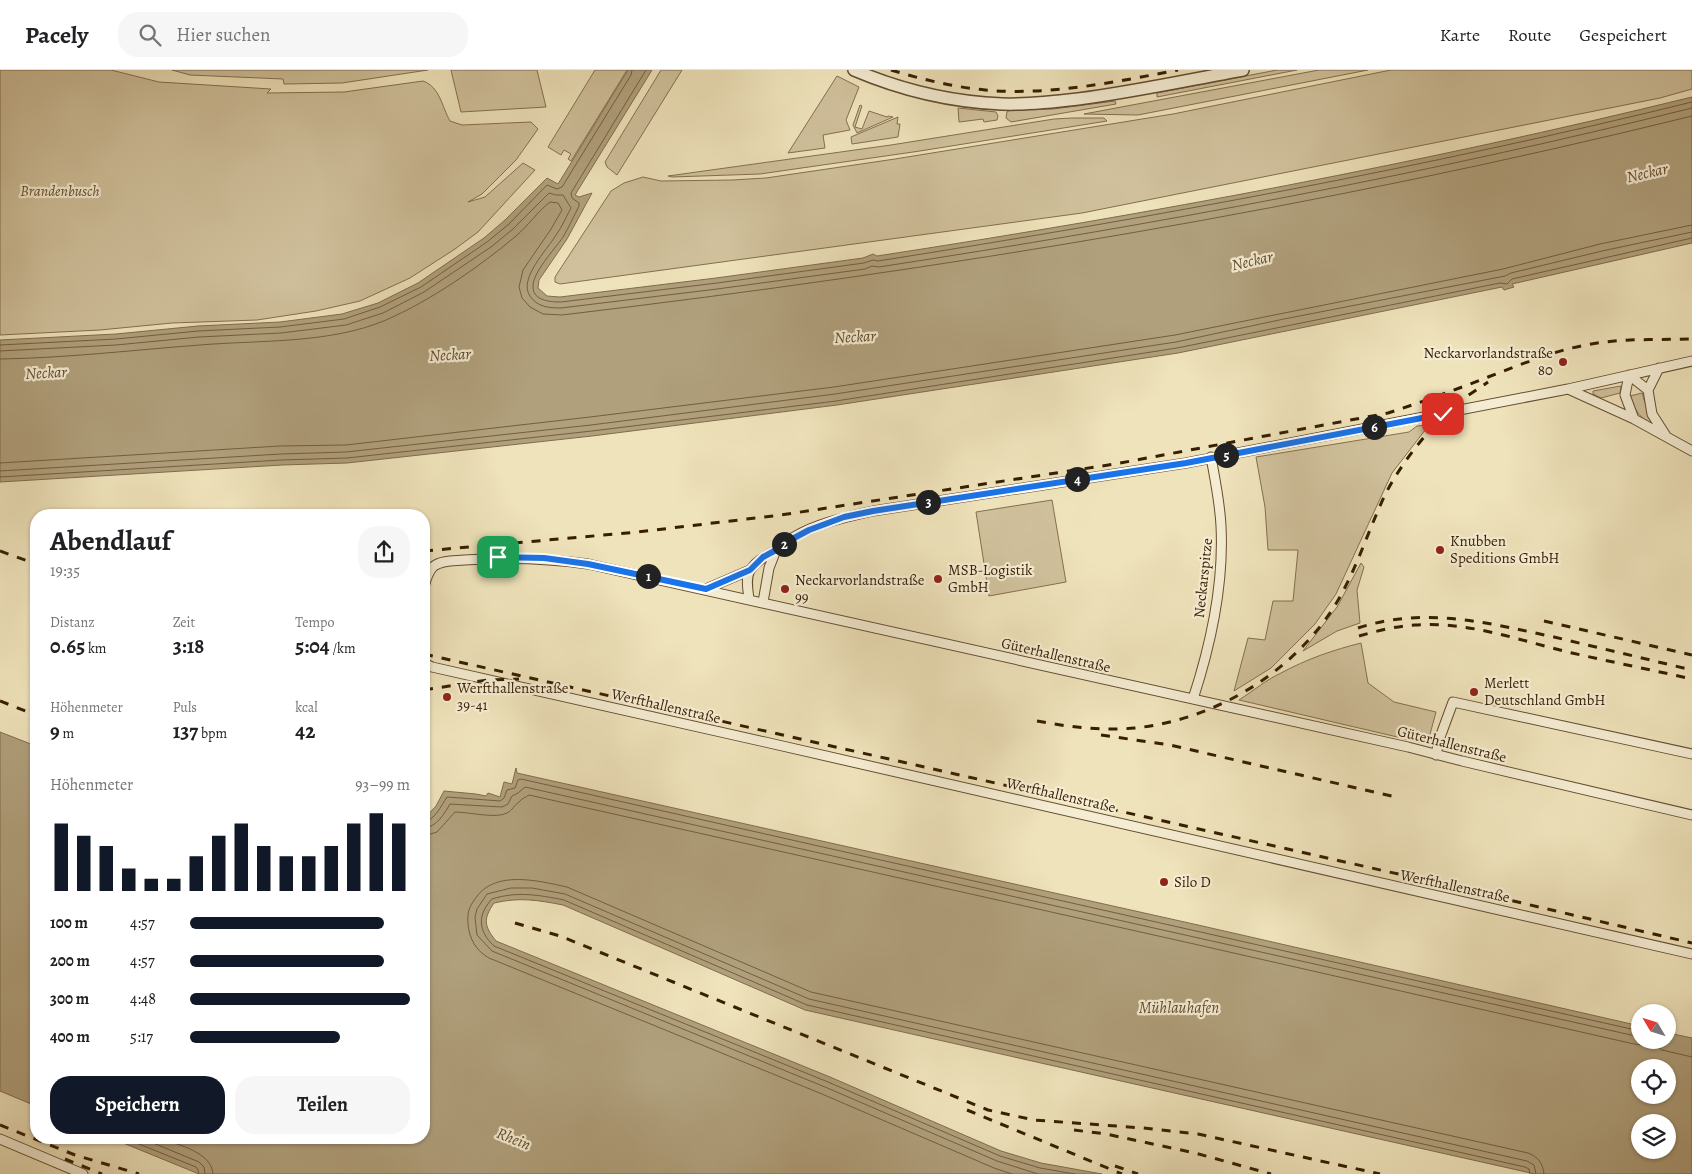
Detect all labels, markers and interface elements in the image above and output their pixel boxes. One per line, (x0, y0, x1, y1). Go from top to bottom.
search box (118, 12, 468, 57)
text: Pacely (25, 19, 88, 51)
icon: search (136, 21, 164, 49)
text: Hier suchen (176, 22, 270, 48)
text: Karte (1440, 23, 1480, 47)
text: Route (1508, 23, 1551, 47)
text: Gespeichert (1579, 23, 1667, 47)
water label: Neckar (1624, 157, 1670, 188)
park label: Brandenbusch (20, 181, 100, 201)
water label: Neckar (1229, 245, 1275, 276)
water label: Neckar (834, 325, 877, 349)
water label: Neckar (429, 343, 472, 367)
place label: Neckarvorlandstraße 80 (1424, 343, 1553, 380)
marker: Neckarvorlandstraße 80 (1557, 356, 1569, 368)
water label: Neckar (25, 361, 68, 385)
pin (1422, 393, 1464, 435)
icon: check (1429, 400, 1457, 428)
pin: 6 (1362, 414, 1386, 440)
text: 6 (1371, 418, 1378, 437)
pin: 5 (1214, 442, 1238, 468)
text: 5 (1224, 446, 1229, 465)
pin: 4 (1064, 466, 1090, 492)
text: 4 (1074, 470, 1081, 489)
pin: 3 (916, 490, 940, 514)
text: 3 (925, 493, 932, 512)
text: Abendlauf (50, 522, 171, 560)
button: share (358, 526, 410, 578)
place label: Knubben Speditions GmbH (1450, 531, 1560, 568)
pin: 2 (772, 532, 796, 556)
text: 2 (781, 535, 788, 554)
pin (477, 536, 519, 578)
street label: Neckarspitze (1189, 537, 1217, 619)
icon: arrive (484, 543, 512, 571)
marker: Knubben Speditions GmbH (1434, 544, 1446, 556)
text: 19:35 (50, 560, 80, 582)
place label: MSB-Logistik GmbH (948, 560, 1033, 597)
pin: 1 (636, 564, 660, 588)
text: 1 (646, 567, 651, 586)
place label: Neckarvorlandstraße 99 (795, 570, 925, 607)
marker: MSB-Logistik GmbH (932, 573, 944, 585)
marker: Neckarvorlandstraße 99 (779, 583, 791, 595)
text: Distanz (50, 613, 95, 632)
text: Zeit (173, 613, 195, 632)
text: Tempo (295, 613, 334, 632)
text: 0.65 (50, 632, 85, 660)
text: 3:18 (173, 632, 204, 660)
text: 5:04 (295, 632, 330, 660)
street label: Güterhallenstraße (999, 633, 1113, 677)
text: km (85, 639, 107, 658)
text: /km (330, 639, 356, 658)
place label: Merlett Deutschland GmbH (1484, 673, 1605, 710)
place label: Werfthallenstraße 39-41 (456, 678, 569, 715)
street label: Werfthallenstraße (608, 683, 723, 728)
marker: Merlett Deutschland GmbH (1468, 686, 1480, 698)
marker: Werfthallenstraße 39-41 (441, 691, 453, 703)
text: Höhenmeter (50, 698, 123, 717)
text: Puls (173, 698, 197, 717)
text: kcal (295, 698, 318, 717)
text: 9 (50, 717, 60, 745)
text: 137 (173, 717, 198, 745)
text: 42 (295, 717, 315, 745)
street label: Güterhallenstraße (1395, 721, 1509, 767)
text: m (60, 724, 74, 743)
text: bpm (198, 724, 227, 743)
street label: Werfthallenstraße (1003, 772, 1118, 817)
text: Höhenmeter (50, 774, 133, 796)
text: 93–99 m (355, 774, 410, 796)
street label: Werfthallenstraße (1397, 864, 1512, 907)
place label: Silo D (1174, 872, 1211, 892)
marker: Silo D (1158, 876, 1170, 888)
text: 100 m (50, 912, 88, 934)
text: 4:57 (130, 912, 155, 934)
text: 200 m (50, 950, 90, 972)
text: 4:57 (130, 950, 155, 972)
text: 300 m (50, 988, 89, 1010)
text: 4:48 (130, 988, 156, 1010)
water label: Mühlauhafen (1139, 997, 1219, 1019)
north arrow (1631, 1004, 1676, 1049)
map controls (1631, 1004, 1676, 1159)
text: 400 m (50, 1026, 90, 1048)
text: 5:17 (130, 1026, 153, 1048)
button: locate (1631, 1059, 1676, 1104)
button: Speichern (50, 1076, 225, 1134)
button: Teilen (235, 1076, 410, 1134)
button: layers (1631, 1114, 1676, 1159)
water label: Rhein (493, 1122, 534, 1156)

